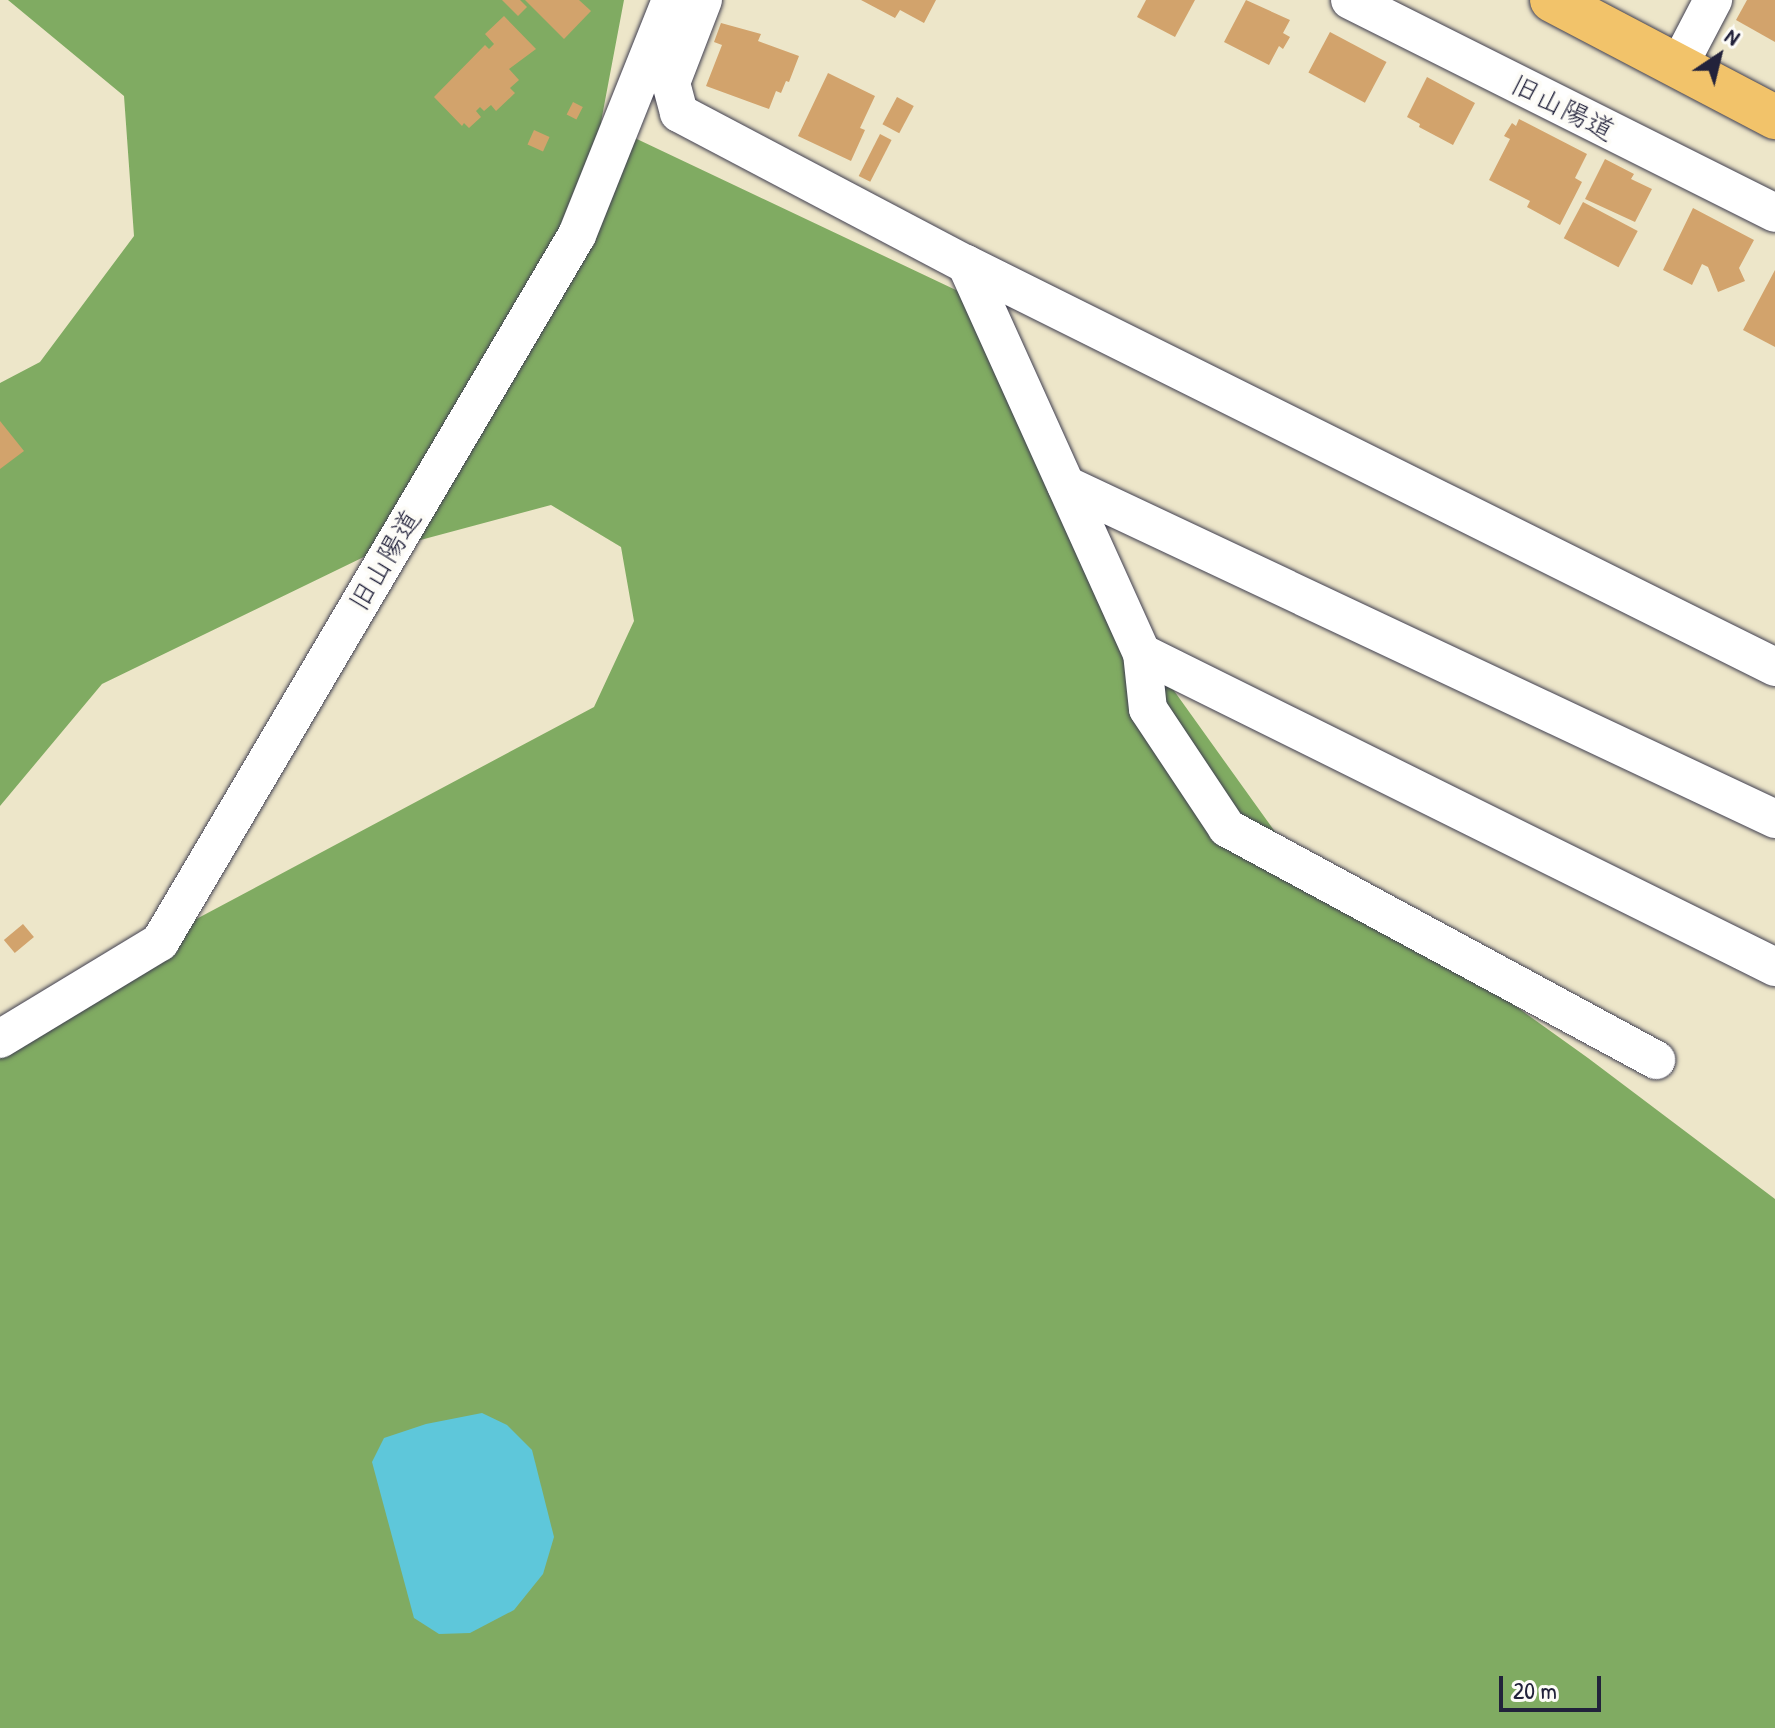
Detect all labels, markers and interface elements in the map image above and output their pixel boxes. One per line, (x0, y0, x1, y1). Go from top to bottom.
north arrow (1679, 16, 1759, 96)
text: N (1719, 21, 1746, 52)
street label: 旧山陽道 (1505, 67, 1621, 147)
street label: 旧山陽道 (341, 503, 427, 617)
scale bar (1503, 1660, 1605, 1710)
text: 20 m (1513, 1674, 1557, 1706)

